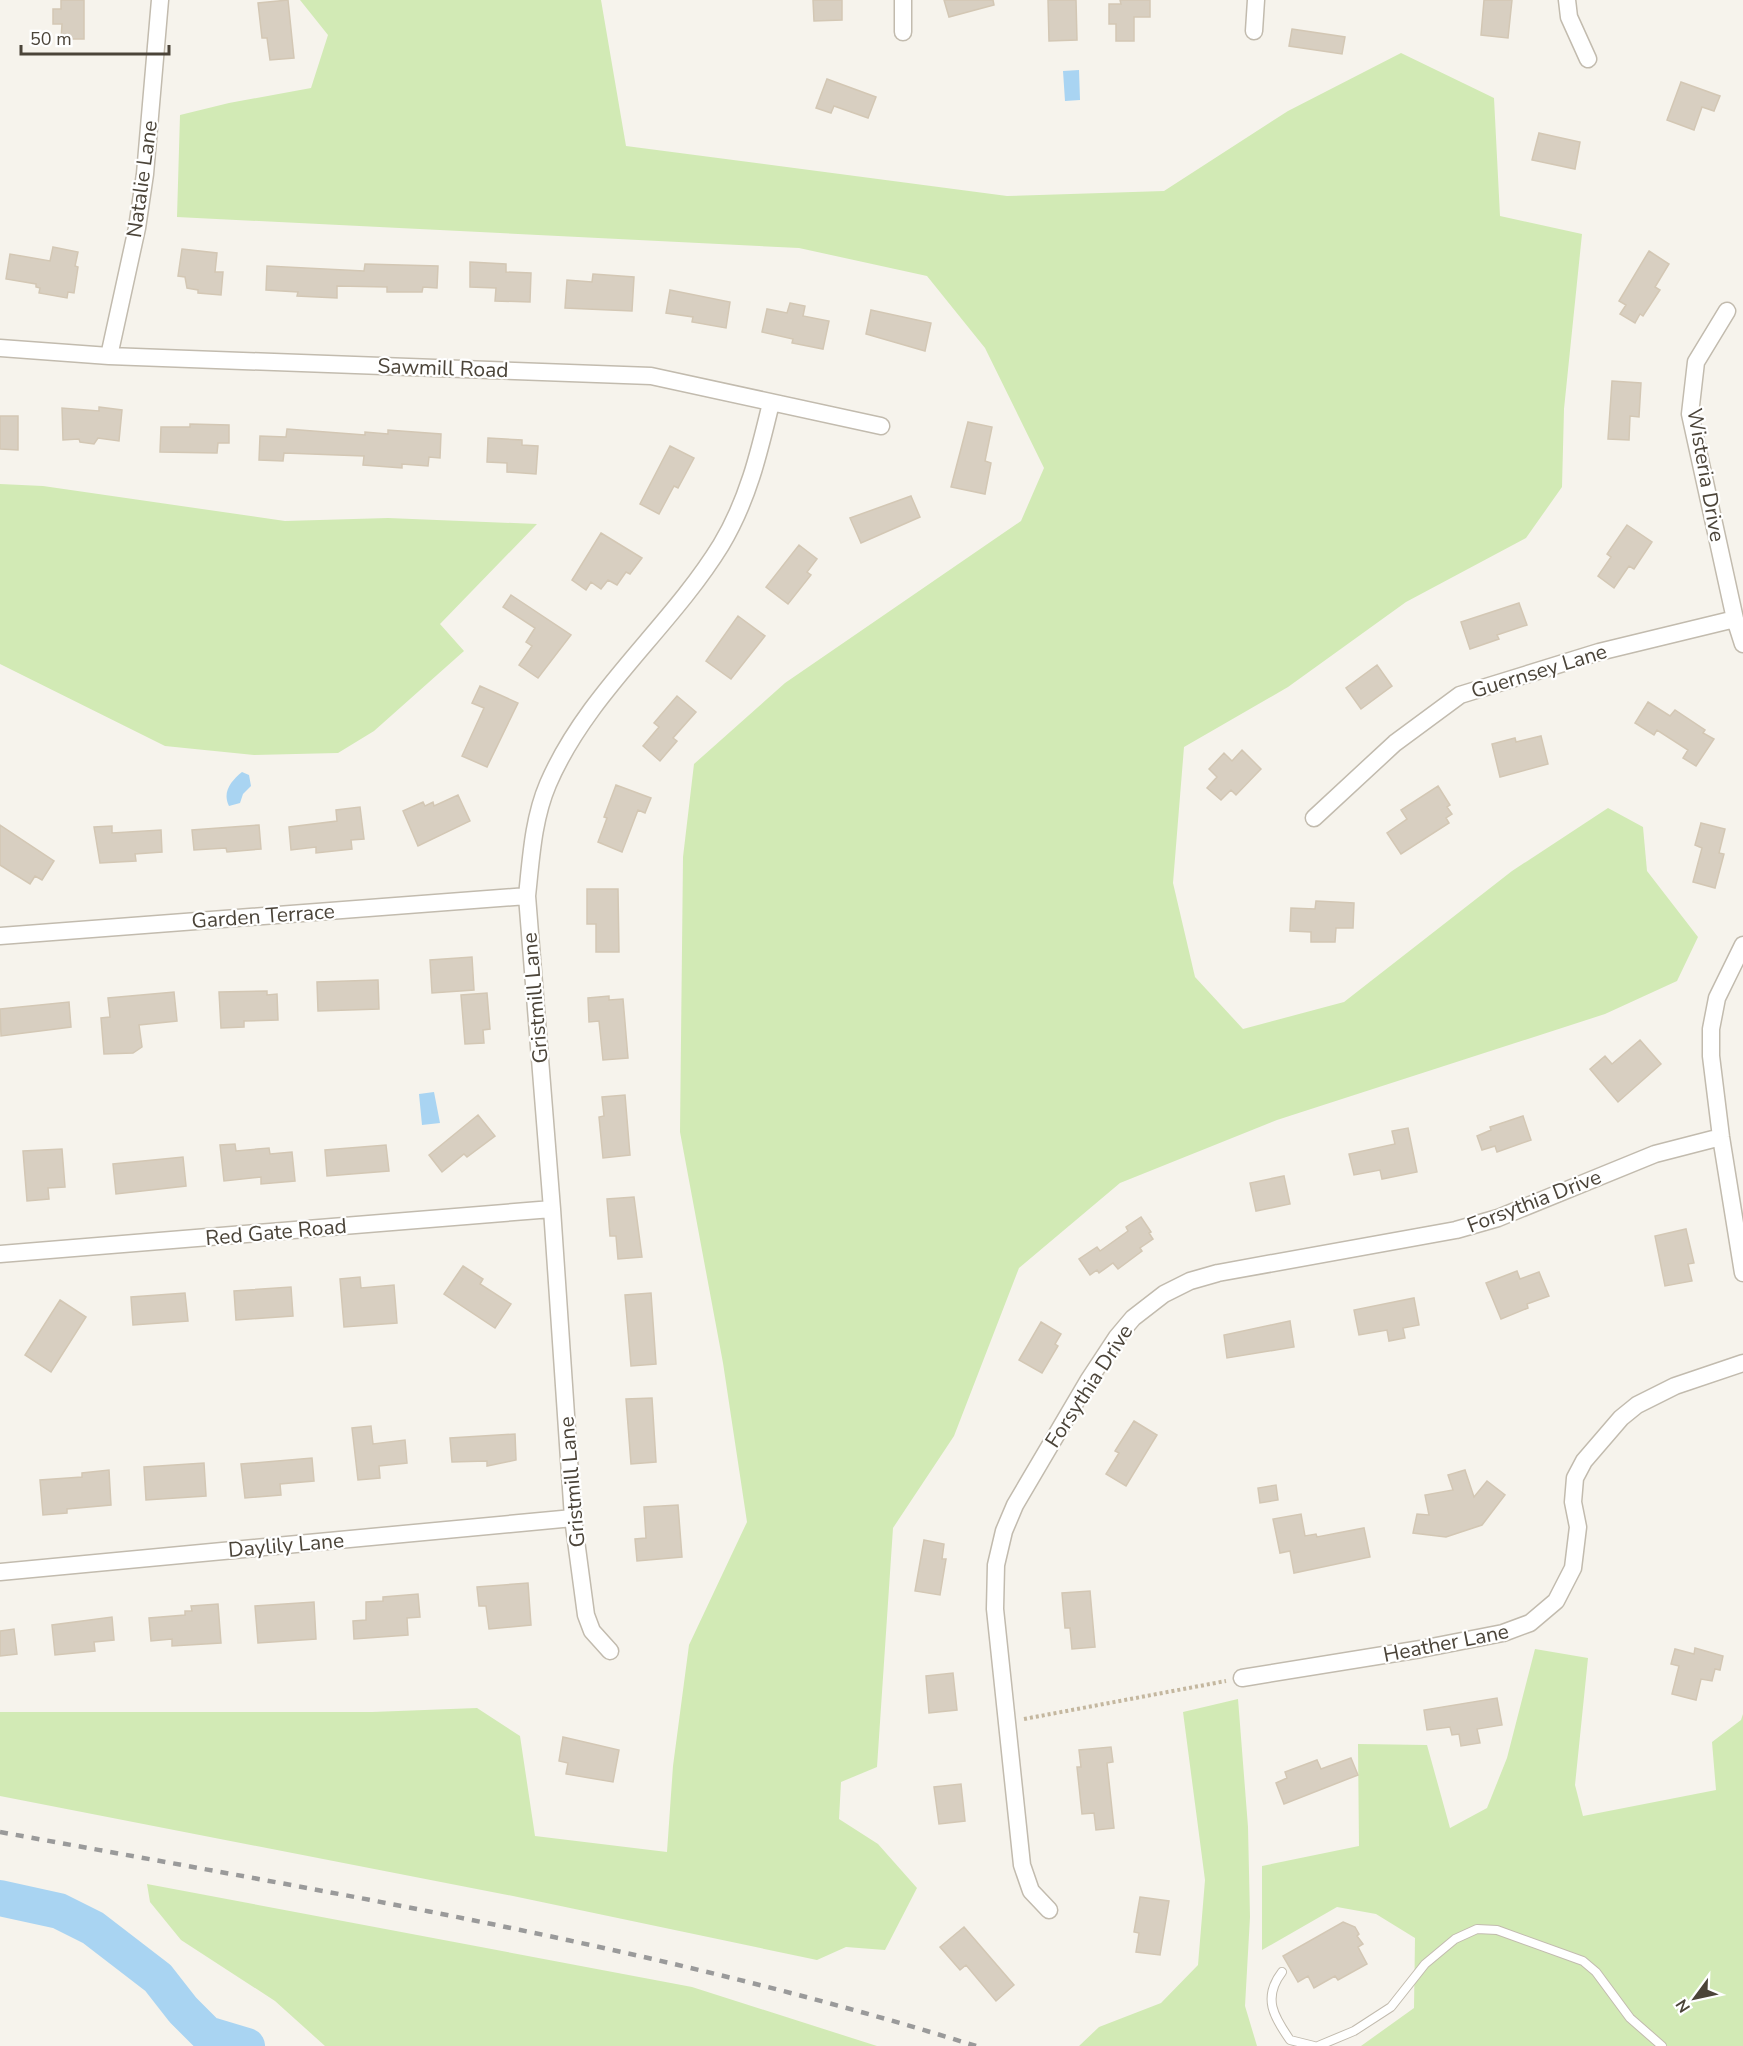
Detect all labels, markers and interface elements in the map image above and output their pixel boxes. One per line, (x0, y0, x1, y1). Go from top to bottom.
scale bar (21, 18, 170, 56)
text: 50 m (30, 27, 72, 51)
street label: Natalie Lane (120, 118, 164, 240)
street label: Sawmill Road (377, 352, 509, 384)
street label: Wisteria Drive (1680, 406, 1732, 544)
street label: Guernsey Lane (1468, 637, 1610, 705)
street label: Garden Terrace (190, 897, 336, 935)
street label: Gristmill Lane (515, 931, 555, 1065)
street label: Forsythia Drive (1463, 1163, 1605, 1239)
street label: Red Gate Road (204, 1212, 348, 1252)
street label: Forsythia Drive (1039, 1319, 1139, 1453)
street label: Gristmill Lane (552, 1415, 592, 1549)
street label: Daylily Lane (227, 1526, 345, 1564)
street label: Heather Lane (1381, 1617, 1511, 1669)
north arrow (1665, 1968, 1725, 2028)
text: N (1671, 1995, 1696, 2017)

